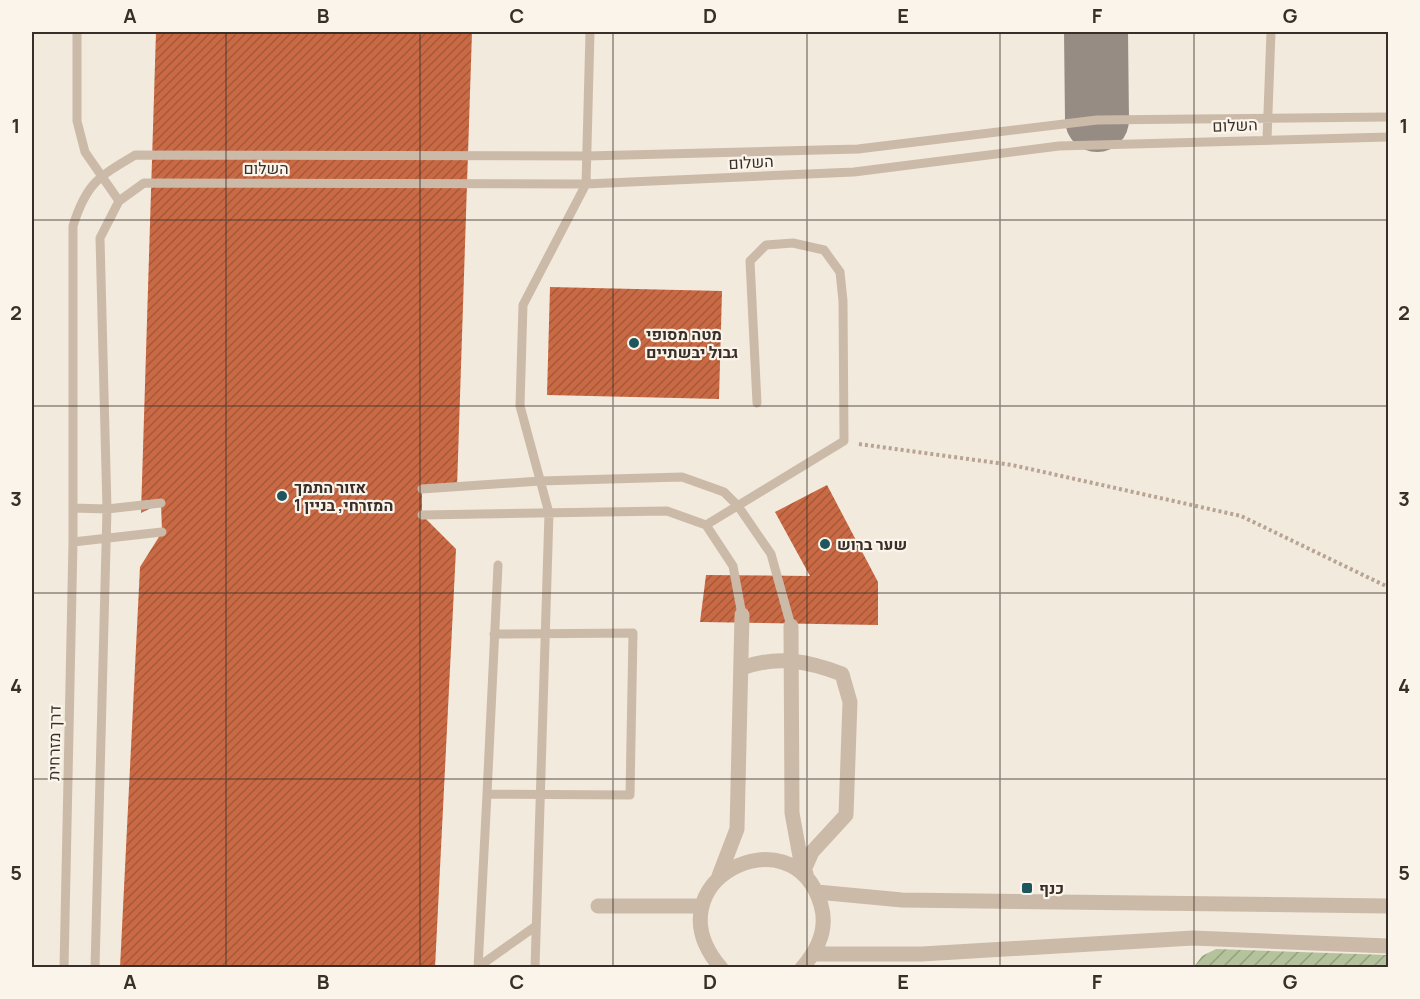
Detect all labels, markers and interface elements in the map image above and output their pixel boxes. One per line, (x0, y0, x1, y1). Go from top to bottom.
text: A (123, 2, 137, 29)
text: B (317, 2, 330, 29)
text: C (510, 2, 524, 29)
text: D (703, 2, 717, 29)
text: E (897, 2, 909, 29)
text: F (1092, 2, 1103, 29)
text: G (1283, 2, 1298, 29)
text: 1 (12, 112, 20, 139)
text: 1 (1400, 112, 1408, 139)
street label: השלום (1212, 113, 1258, 137)
street label: השלום (728, 150, 774, 174)
street label: השלום (243, 157, 289, 179)
text: 2 (10, 299, 22, 326)
text: 2 (1398, 299, 1410, 326)
place label: מטה מסופי גבול יבשתיים (646, 323, 738, 363)
marker: מטה מסופי גבול יבשתיים (627, 336, 641, 350)
place label: אזור התמך המזרחי, בניין 1 (294, 476, 393, 516)
text: 3 (10, 485, 22, 512)
text: 3 (1398, 485, 1410, 512)
marker: אזור התמך המזרחי, בניין 1 (275, 489, 289, 503)
place label: שער ברוש (837, 533, 907, 555)
marker: שער ברוש (818, 537, 832, 551)
text: 4 (10, 672, 22, 699)
text: 4 (1398, 672, 1410, 699)
street label: דרך מזרחית (42, 705, 66, 781)
text: 5 (10, 859, 22, 886)
text: 5 (1398, 859, 1410, 886)
place label: כנף (1039, 877, 1064, 899)
marker: כנף (1020, 881, 1034, 895)
text: A (123, 968, 137, 995)
text: B (317, 968, 330, 995)
text: C (510, 968, 524, 995)
text: D (703, 968, 717, 995)
text: E (897, 968, 909, 995)
text: F (1092, 968, 1103, 995)
text: G (1283, 968, 1298, 995)

